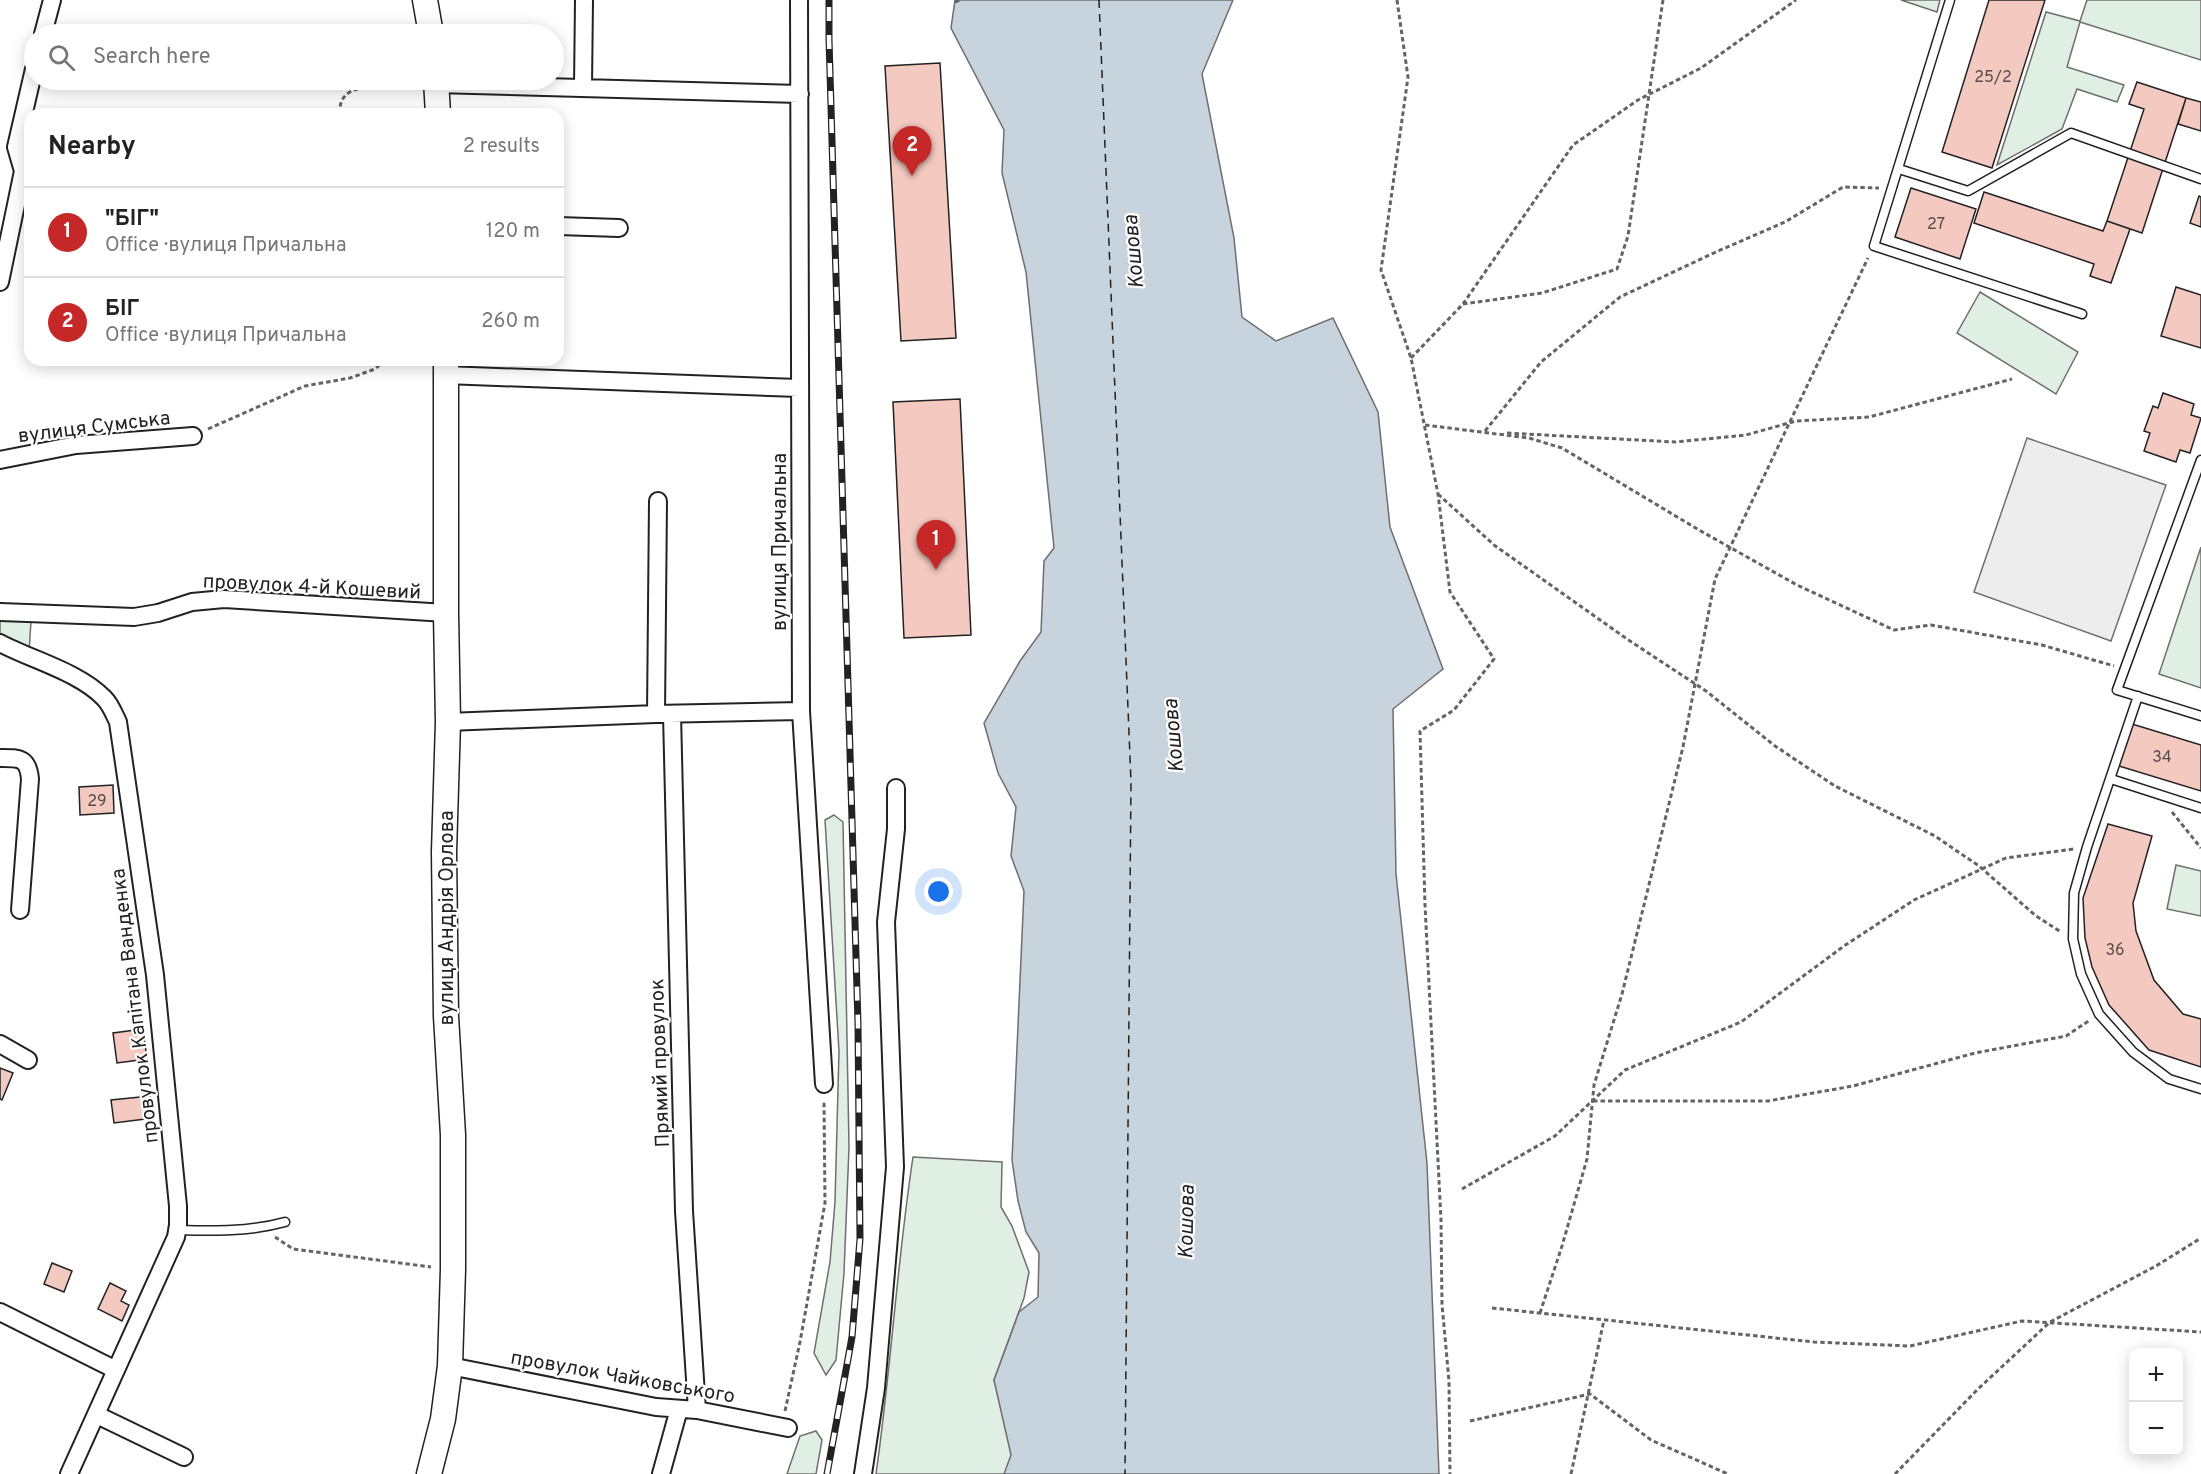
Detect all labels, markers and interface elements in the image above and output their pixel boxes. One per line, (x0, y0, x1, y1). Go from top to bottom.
search box (24, 24, 564, 90)
icon: search (45, 41, 78, 74)
text: Search here (93, 44, 211, 71)
house number: 25/2 (1974, 68, 2012, 88)
pin: 2 (892, 126, 932, 176)
text: Nearby (48, 131, 136, 164)
text: 2 results (463, 134, 540, 160)
text: "БІГ" (105, 206, 159, 233)
water label: Кошова (1118, 214, 1151, 290)
house number: 27 (1927, 215, 1945, 235)
text: 1 (64, 219, 72, 245)
text: 120 m (486, 219, 540, 245)
text: Office · вулиця Причальна (105, 233, 347, 259)
text: БІГ (105, 296, 139, 323)
text: 2 (61, 309, 74, 335)
text: 260 m (481, 309, 540, 335)
text: Office · вулиця Причальна (105, 323, 347, 349)
street label: вулиця Сумська (17, 406, 172, 450)
street label: вулиця Причальна (768, 453, 794, 631)
pin: 1 (916, 520, 956, 570)
street label: провулок 4-й Кошевий (202, 569, 422, 607)
water label: Кошова (1158, 698, 1191, 774)
house number: 34 (2152, 748, 2172, 768)
house number: 29 (87, 792, 107, 812)
street label: вулиця Андрія Орлова (435, 810, 461, 1026)
street label: провулок Капітана Ванденка (106, 867, 166, 1145)
your location (924, 877, 953, 906)
house number: 36 (2105, 941, 2125, 961)
street label: Прямий провулок (645, 978, 677, 1148)
water label: Кошова (1173, 1185, 1202, 1259)
street label: провулок Чайковського (508, 1345, 737, 1411)
map controls (2129, 1348, 2183, 1456)
button: + (2129, 1348, 2183, 1402)
button: − (2129, 1402, 2183, 1456)

